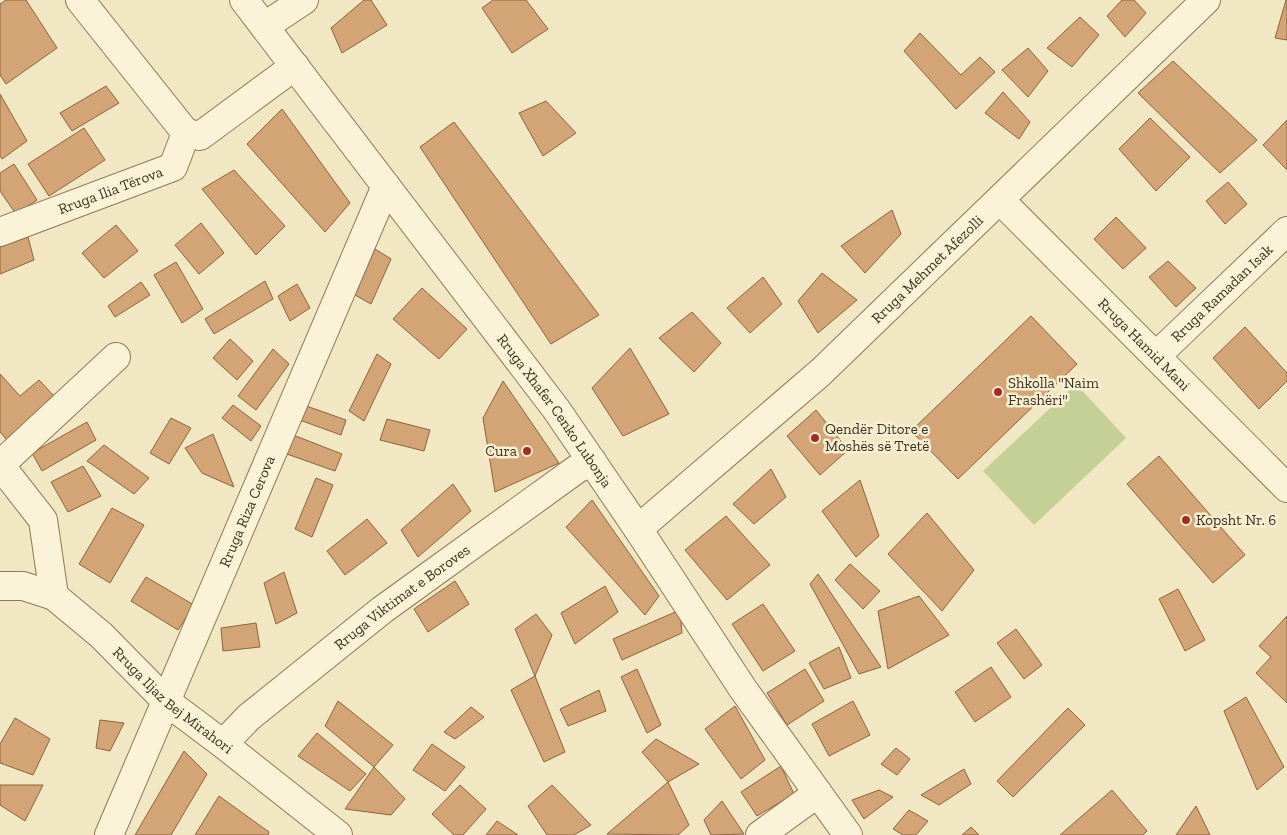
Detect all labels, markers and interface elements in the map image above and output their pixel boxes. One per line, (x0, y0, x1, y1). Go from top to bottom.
street label: Rruga Ilia Tërova (56, 163, 165, 218)
street label: Rruga Mehmet Afezolli (868, 211, 987, 327)
street label: Rruga Ramadan Isak (1167, 240, 1276, 346)
street label: Rruga Hamid Mani (1094, 294, 1194, 395)
street label: Rruga Xhafer Cenko Lubonja (493, 330, 616, 491)
place label: Shkolla "Naim Frashëri" (1008, 374, 1099, 409)
marker: Shkolla "Naim Frashëri" (992, 386, 1004, 398)
place label: Qendër Ditore e Moshës së Tretë (825, 420, 929, 455)
marker: Qendër Ditore e Moshës së Tretë (809, 432, 821, 444)
place label: Cura (485, 442, 517, 460)
marker: Cura (521, 445, 533, 457)
street label: Rruga Riza Cerova (215, 453, 279, 570)
place label: Kopsht Nr. 6 (1196, 511, 1276, 529)
marker: Kopsht Nr. 6 (1180, 514, 1192, 526)
street label: Rruga Viktimat e Boroves (331, 540, 473, 654)
street label: Rruga Iljaz Bej Mirahori (109, 643, 237, 757)

